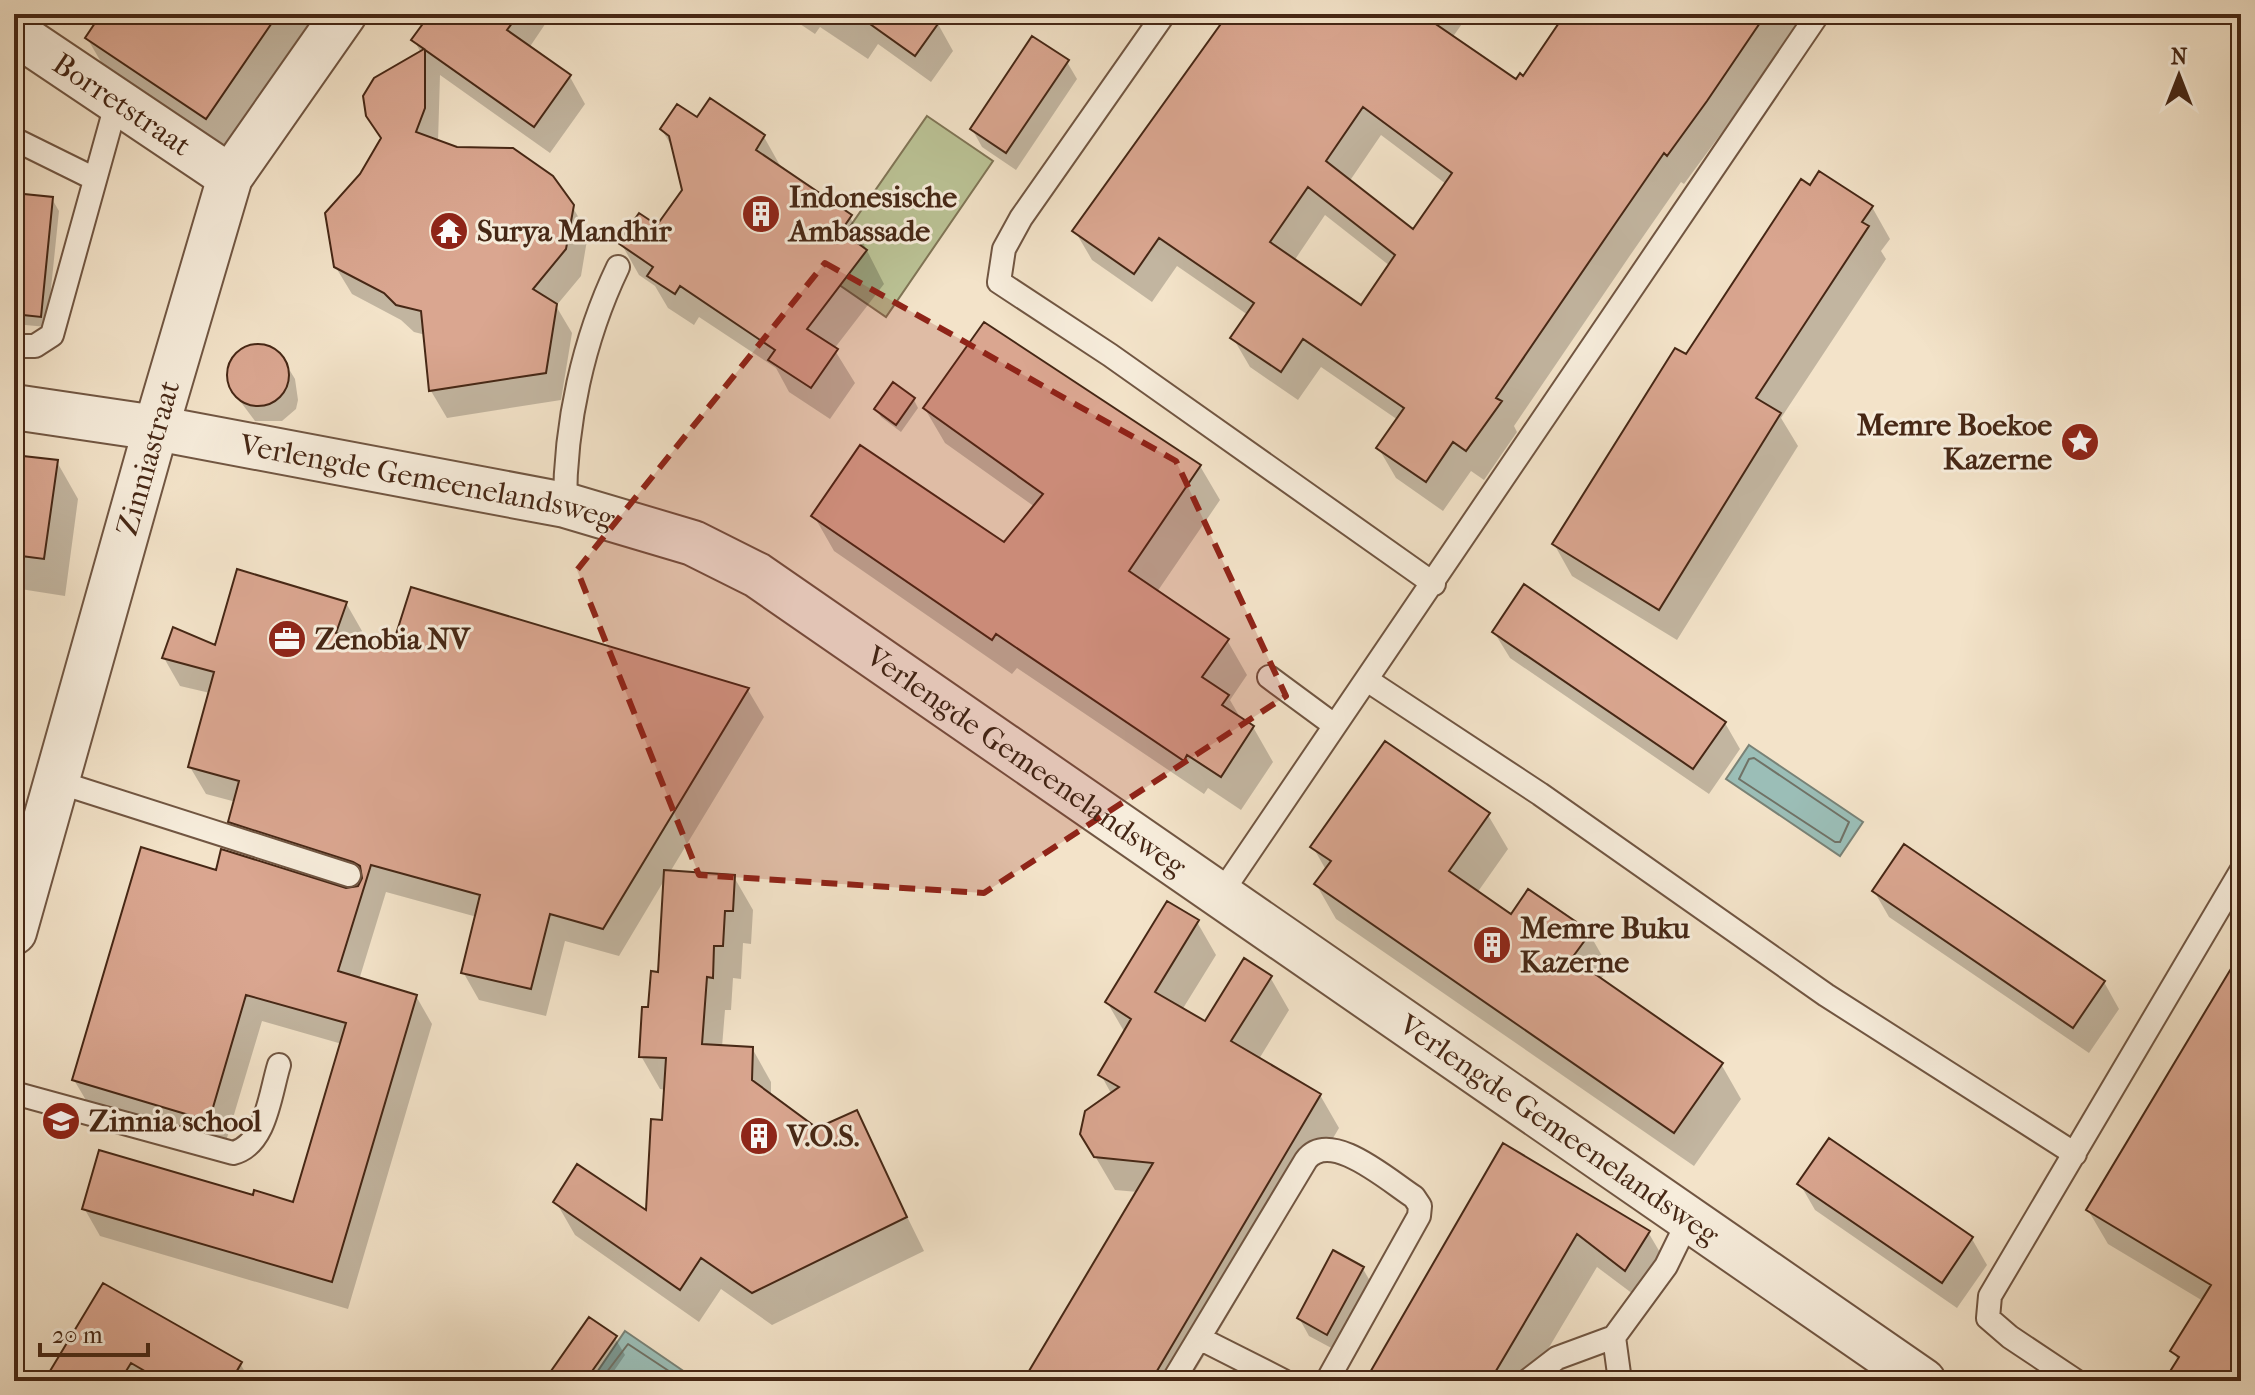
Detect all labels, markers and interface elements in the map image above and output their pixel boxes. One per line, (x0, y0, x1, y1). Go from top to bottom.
north arrow (2139, 36, 2219, 116)
text: N (2171, 44, 2188, 70)
street label: Borretstraat (46, 46, 197, 164)
place label: Indonesische Ambassade (787, 180, 957, 249)
building icon: Indonesische Ambassade (740, 193, 782, 235)
temple icon: Surya Mandhir (428, 210, 470, 252)
place label: Surya Mandhir (477, 214, 673, 249)
street label: Zinniastraat (110, 376, 187, 540)
place label: Memre Boekoe Kazerne (1857, 408, 2052, 477)
place icon: Memre Boekoe Kazerne (2059, 421, 2101, 463)
street label: Verlengde Gemeenelandsweg (236, 427, 619, 537)
office icon: Zenobia NV (266, 618, 308, 660)
place label: Zenobia NV (315, 622, 471, 657)
street label: Verlengde Gemeenelandsweg (858, 638, 1193, 885)
place label: Memre Buku Kazerne (1520, 911, 1691, 980)
building icon: Memre Buku Kazerne (1471, 924, 1513, 966)
street label: Verlengde Gemeenelandsweg (1391, 1007, 1726, 1253)
school or university icon: Zinnia school (40, 1100, 82, 1142)
place label: Zinnia school (89, 1104, 262, 1139)
building icon: V.O.S. (738, 1115, 780, 1157)
place label: V.O.S. (786, 1119, 860, 1154)
scale bar (40, 1307, 148, 1357)
text: 20 m (52, 1321, 103, 1349)

